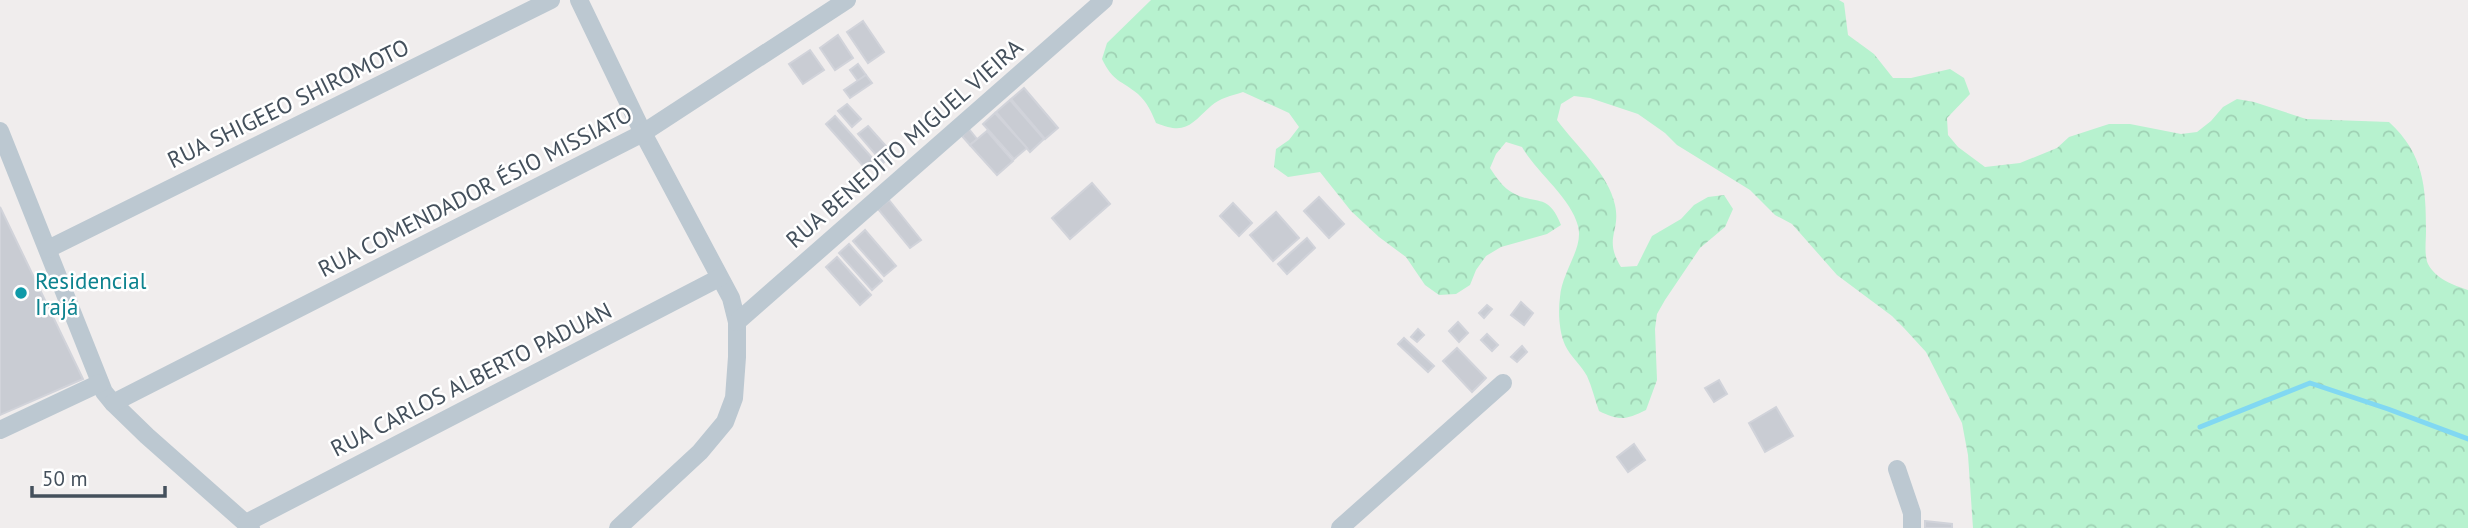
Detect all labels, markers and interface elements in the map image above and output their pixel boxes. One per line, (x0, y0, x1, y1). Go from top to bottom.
street label: RUA SHIGEEO SHIROMOTO (162, 32, 414, 174)
street label: RUA BENEDITO MIGUEL VIEIRA (780, 32, 1029, 254)
street label: RUA COMENDADOR ÉSIO MISSIATO (313, 99, 637, 283)
place label: Residencial Irajá (35, 266, 147, 321)
marker: Residencial Irajá (13, 285, 29, 301)
street label: RUA CARLOS ALBERTO PADUAN (326, 295, 616, 463)
scale bar (32, 454, 164, 498)
text: 50 m (42, 465, 88, 492)

